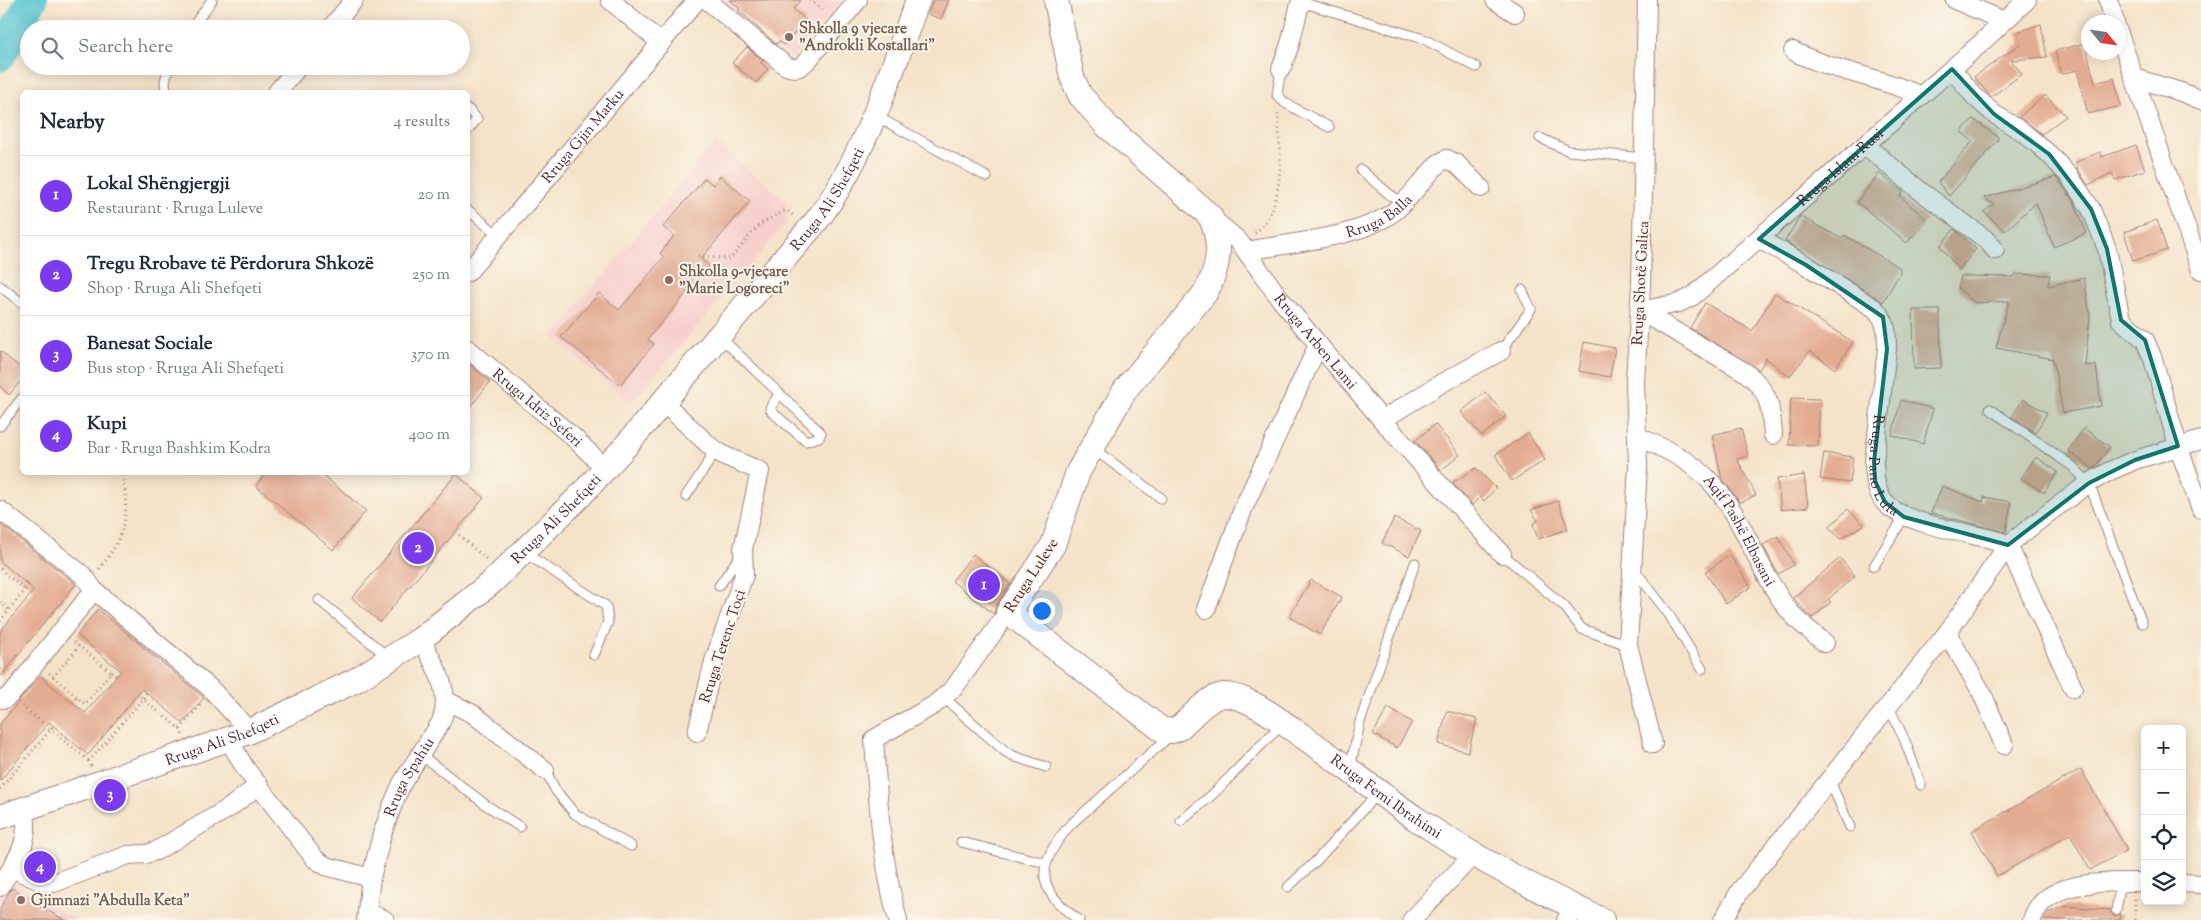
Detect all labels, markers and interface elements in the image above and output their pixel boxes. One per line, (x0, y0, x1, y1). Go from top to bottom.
north arrow (2081, 15, 2126, 60)
place label: Shkolla 9 vjecare "Androkli Kostallari" (799, 19, 935, 57)
search box (20, 20, 470, 75)
marker: Shkolla 9 vjecare "Androkli Kostallari" (783, 31, 795, 43)
icon: search (38, 34, 66, 62)
text: Search here (78, 34, 173, 61)
street label: Rruga Gjin Marku (538, 85, 630, 189)
text: Nearby (40, 108, 105, 138)
text: 4 results (394, 111, 450, 134)
street label: Rruga Islam Rusi (1793, 124, 1889, 212)
street label: Rruga Ali Shefqeti (786, 145, 870, 256)
text: Lokal Shëngjergji (87, 171, 230, 198)
text: 1 (53, 184, 59, 207)
text: 20 m (417, 184, 450, 207)
street label: Rruga Balla (1344, 190, 1418, 244)
text: Restaurant · Rruga Luleve (87, 198, 263, 221)
street label: Rruga Shotë Galica (1628, 220, 1655, 346)
text: Tregu Rrobave të Përdorura Shkozë (87, 251, 374, 278)
place label: Shkolla 9-vjeçare "Marie Logoreci" (679, 262, 790, 300)
text: 2 (52, 264, 60, 287)
text: 250 m (412, 264, 450, 287)
marker: Shkolla 9-vjeçare "Marie Logoreci" (663, 274, 675, 286)
text: Shop · Rruga Ali Shefqeti (87, 278, 262, 301)
street label: Rruga Arben Lami (1268, 290, 1361, 395)
text: Banesat Sociale (87, 331, 213, 358)
text: 3 (53, 344, 59, 367)
text: 370 m (411, 344, 450, 367)
text: Bus stop · Rruga Ali Shefqeti (87, 358, 284, 381)
street label: Rruga Idriz Seferi (487, 365, 586, 453)
text: Kupi (87, 411, 127, 438)
street label: Rruga Pano Lula (1862, 413, 1902, 522)
text: 4 (52, 424, 60, 447)
text: 400 m (409, 424, 450, 447)
text: Bar · Rruga Bashkim Kodra (87, 438, 271, 461)
street label: Rruga Ali Shefqeti (507, 470, 607, 570)
street label: Aqif Pashë Elbasani (1697, 471, 1779, 591)
pin: 2 (402, 529, 434, 567)
street label: Rruga Luleve (1000, 534, 1064, 617)
pin: 1 (968, 566, 1000, 604)
street label: Rruga Terenc Toçi (695, 587, 752, 706)
your location (1029, 598, 1055, 624)
street label: Rruga Ali Shefqeti (163, 710, 283, 772)
map controls (2141, 725, 2186, 905)
button: + (2141, 725, 2186, 770)
street label: Rruga Spahiu (380, 734, 441, 820)
street label: Rruga Femi Ibrahimi (1325, 750, 1445, 845)
button: − (2141, 770, 2186, 815)
pin: 3 (94, 776, 126, 814)
button: locate (2141, 815, 2186, 860)
pin: 4 (24, 848, 56, 886)
button: layers (2141, 860, 2186, 905)
place label: Gjimnazi "Abdulla Keta" (31, 891, 190, 912)
marker: Gjimnazi "Abdulla Keta" (15, 894, 27, 906)

